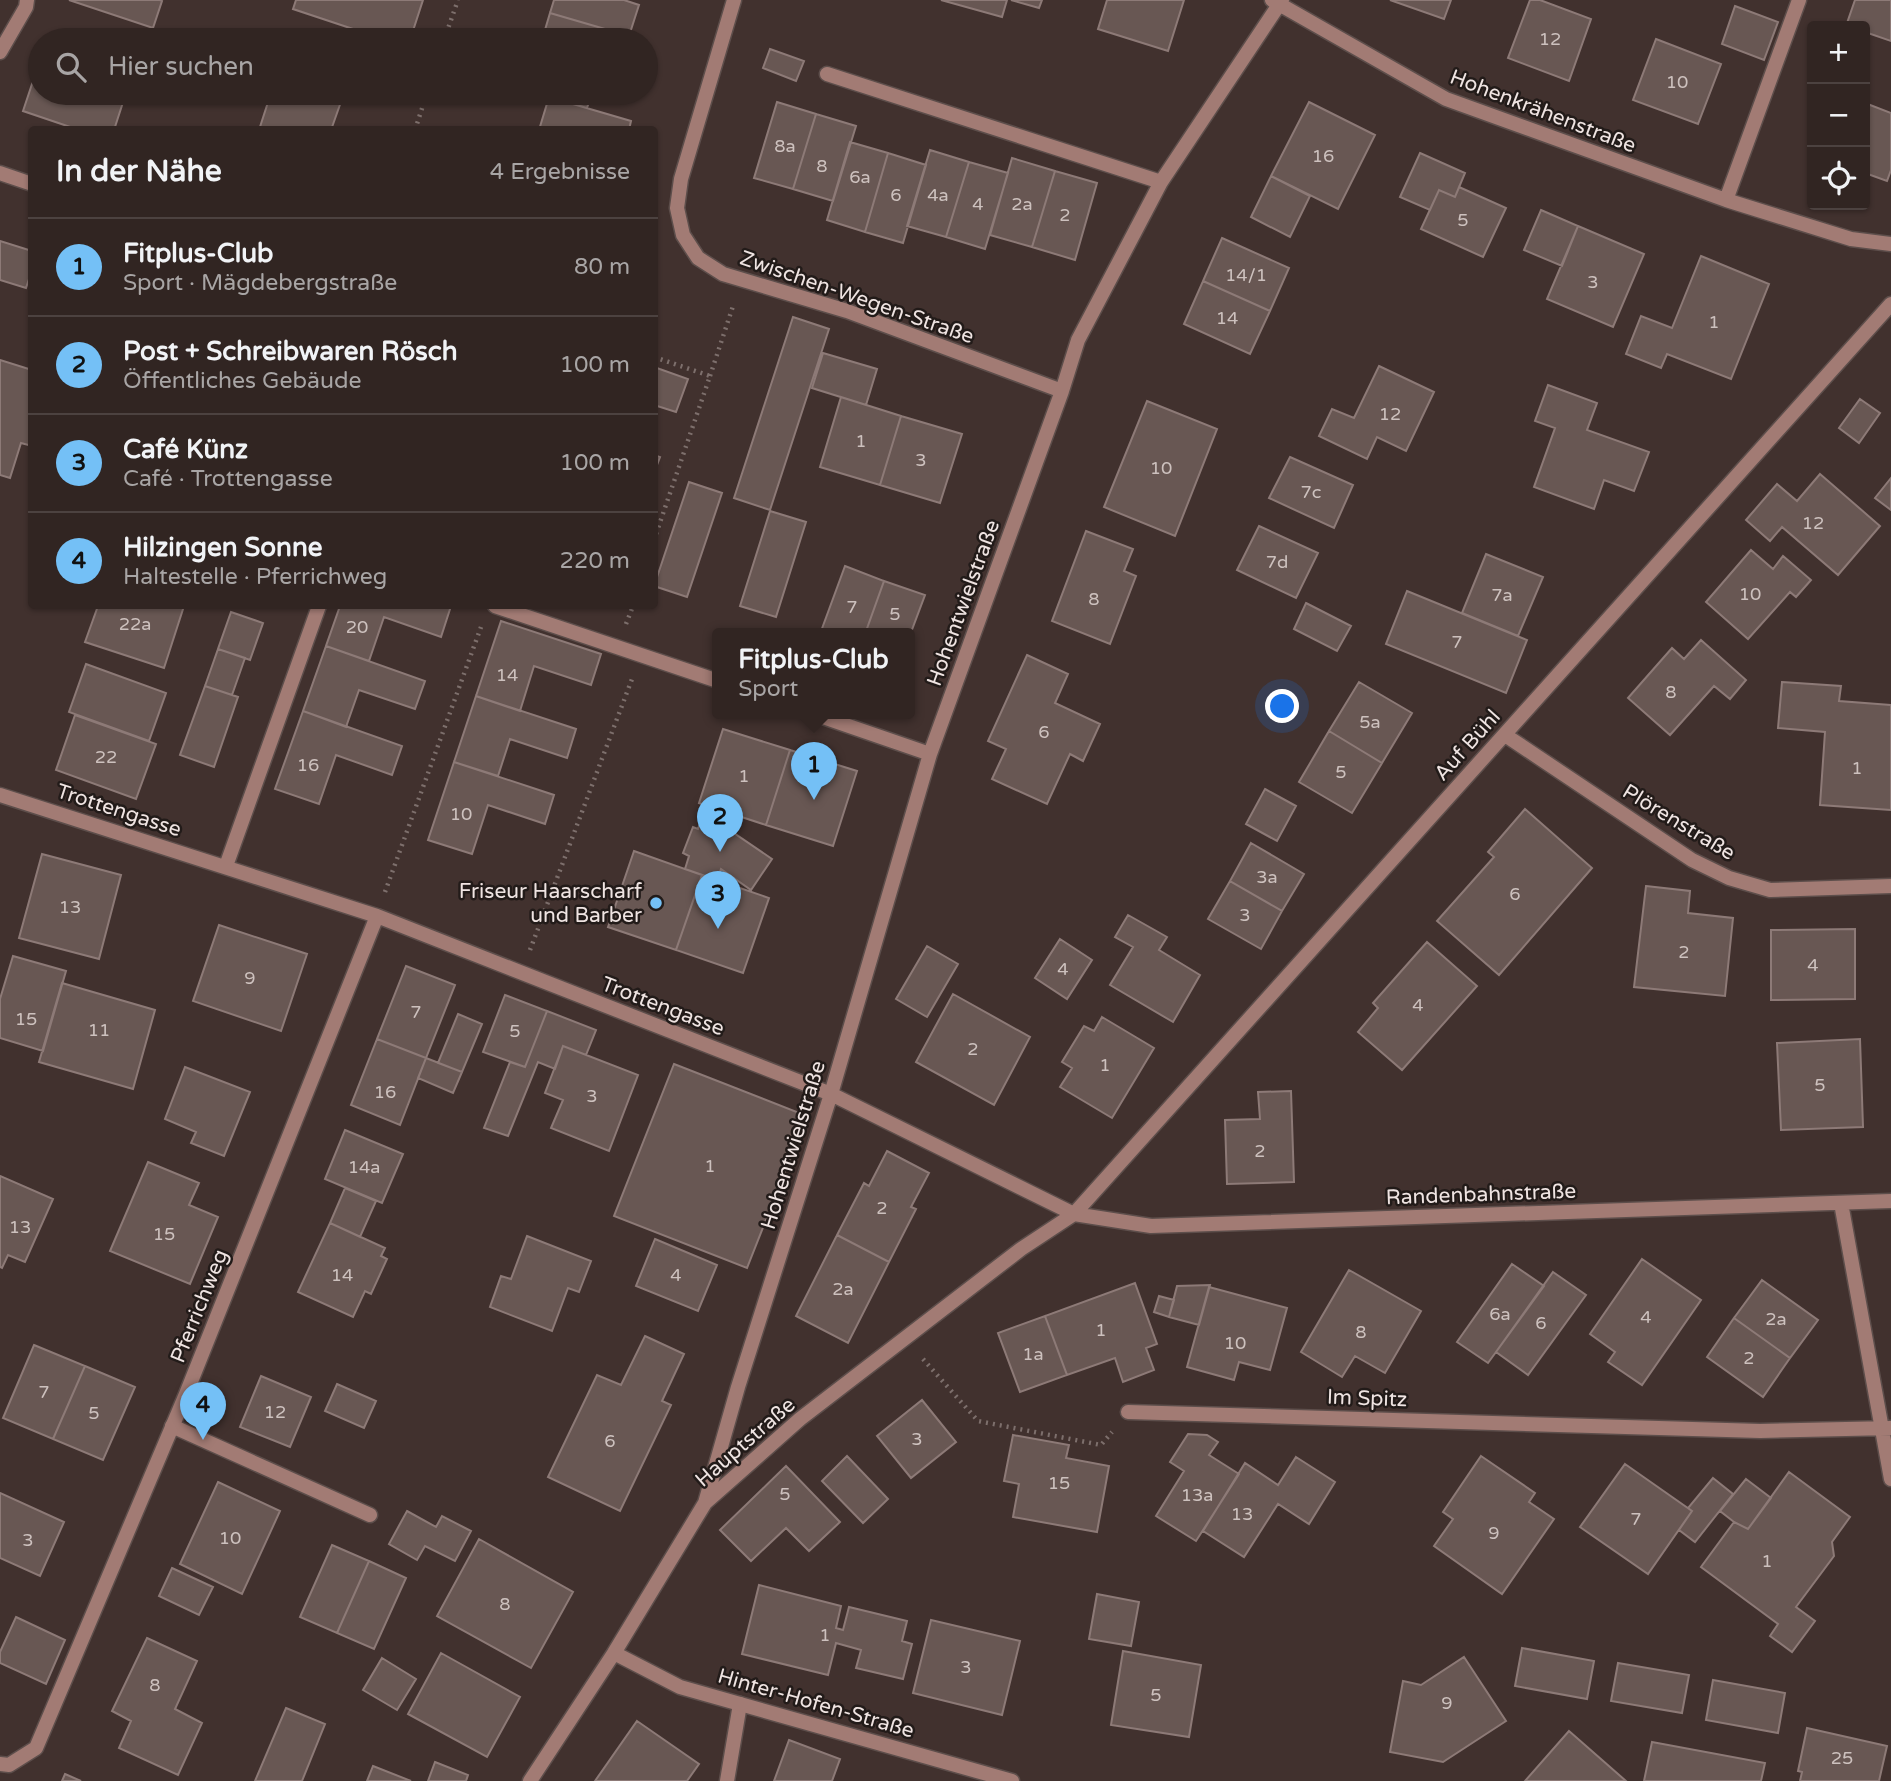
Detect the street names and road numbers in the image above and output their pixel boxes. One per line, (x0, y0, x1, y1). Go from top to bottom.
street label: Hohenkrähenstraße (1446, 64, 1639, 158)
street label: Zwischen-Wegen-Straße (737, 246, 977, 349)
street label: Hohentwielstraße (922, 517, 1005, 690)
street label: Auf Bühl (1429, 705, 1506, 786)
street label: Trottengasse (53, 779, 184, 842)
street label: Plörenstraße (1618, 779, 1740, 866)
street label: Trottengasse (598, 972, 728, 1041)
street label: Hohentwielstraße (756, 1058, 831, 1232)
street label: Randenbahnstraße (1385, 1179, 1577, 1210)
street label: Pferrichweg (165, 1246, 234, 1367)
street label: Im Spitz (1326, 1385, 1408, 1412)
street label: Hauptstraße (690, 1392, 800, 1493)
street label: Hinter-Hofen-Straße (715, 1663, 917, 1744)

